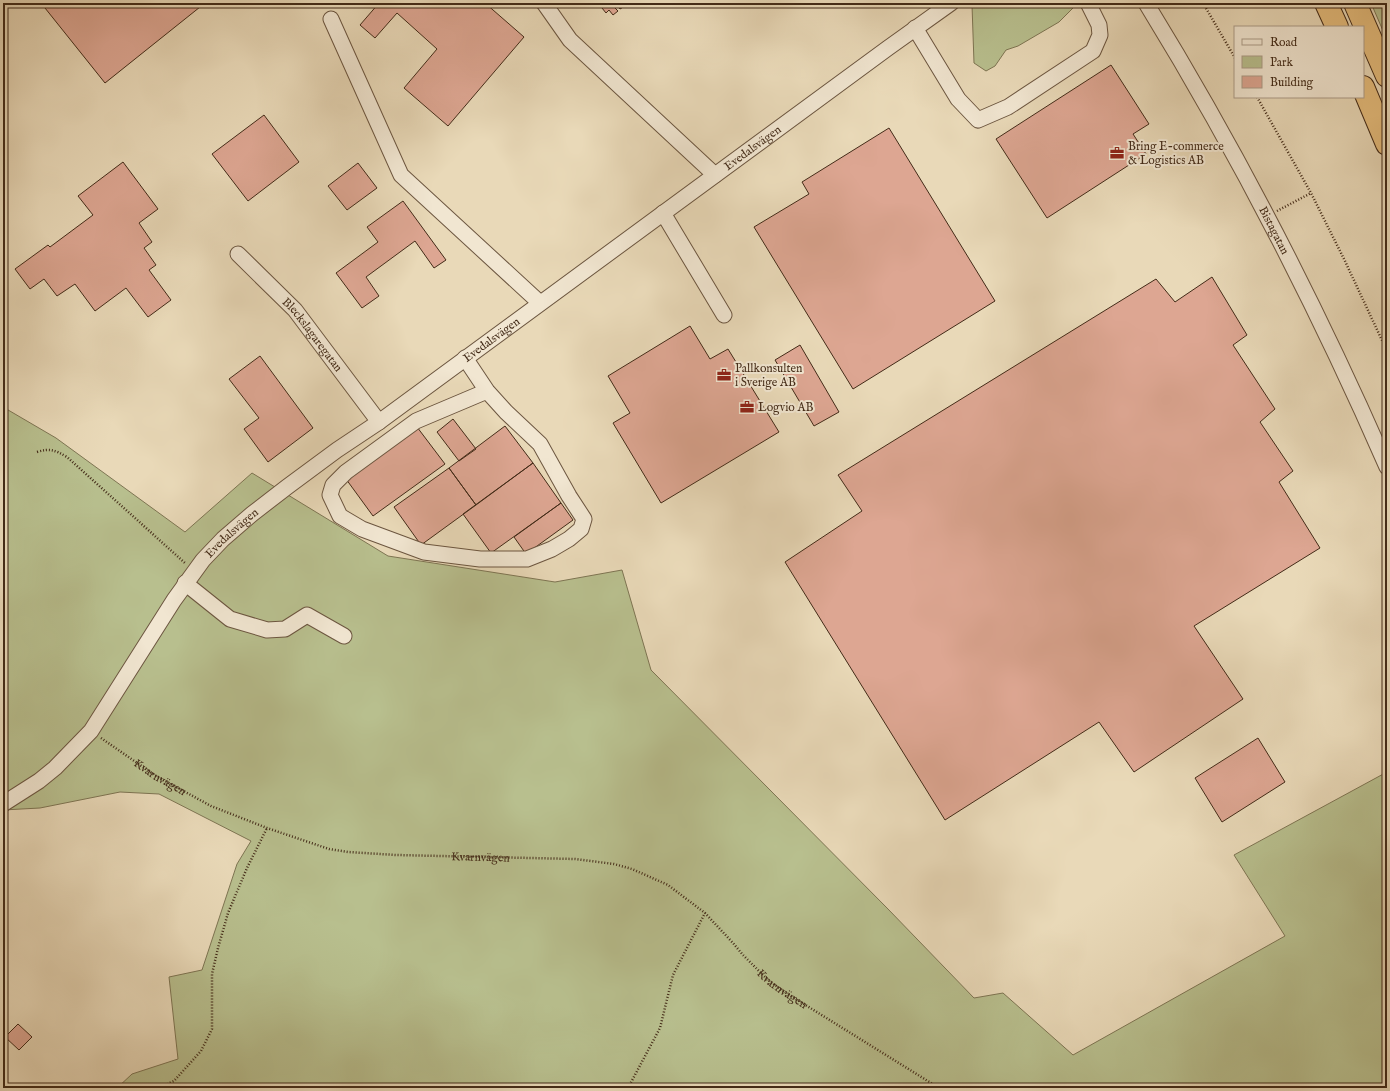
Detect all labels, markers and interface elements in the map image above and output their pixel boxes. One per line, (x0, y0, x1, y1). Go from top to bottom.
legend (1234, 26, 1364, 98)
text: Road (1270, 35, 1298, 50)
text: Park (1270, 55, 1293, 70)
text: Building (1270, 75, 1314, 90)
street label: Evedalsvägen (721, 121, 784, 174)
place label: Bring E-commerce & Logistics AB (1128, 139, 1224, 168)
office icon: Bring E-commerce & Logistics AB (1109, 145, 1125, 161)
street label: Bistagatan (1256, 204, 1293, 257)
street label: Bleckslagaregatan (279, 294, 346, 375)
street label: Evedalsvägen (460, 313, 523, 365)
place label: Pallkonsulten i Sverige AB (735, 361, 803, 390)
office icon: Pallkonsulten i Sverige AB (716, 367, 732, 383)
office icon: Logvio AB (739, 399, 755, 415)
place label: Logvio AB (758, 400, 814, 415)
street label: Evedalsvägen (202, 504, 262, 561)
street label: Kvarnvägen (131, 756, 189, 799)
street label: Kvarnvägen (451, 849, 511, 865)
street label: Kvarnvägen (754, 966, 811, 1012)

